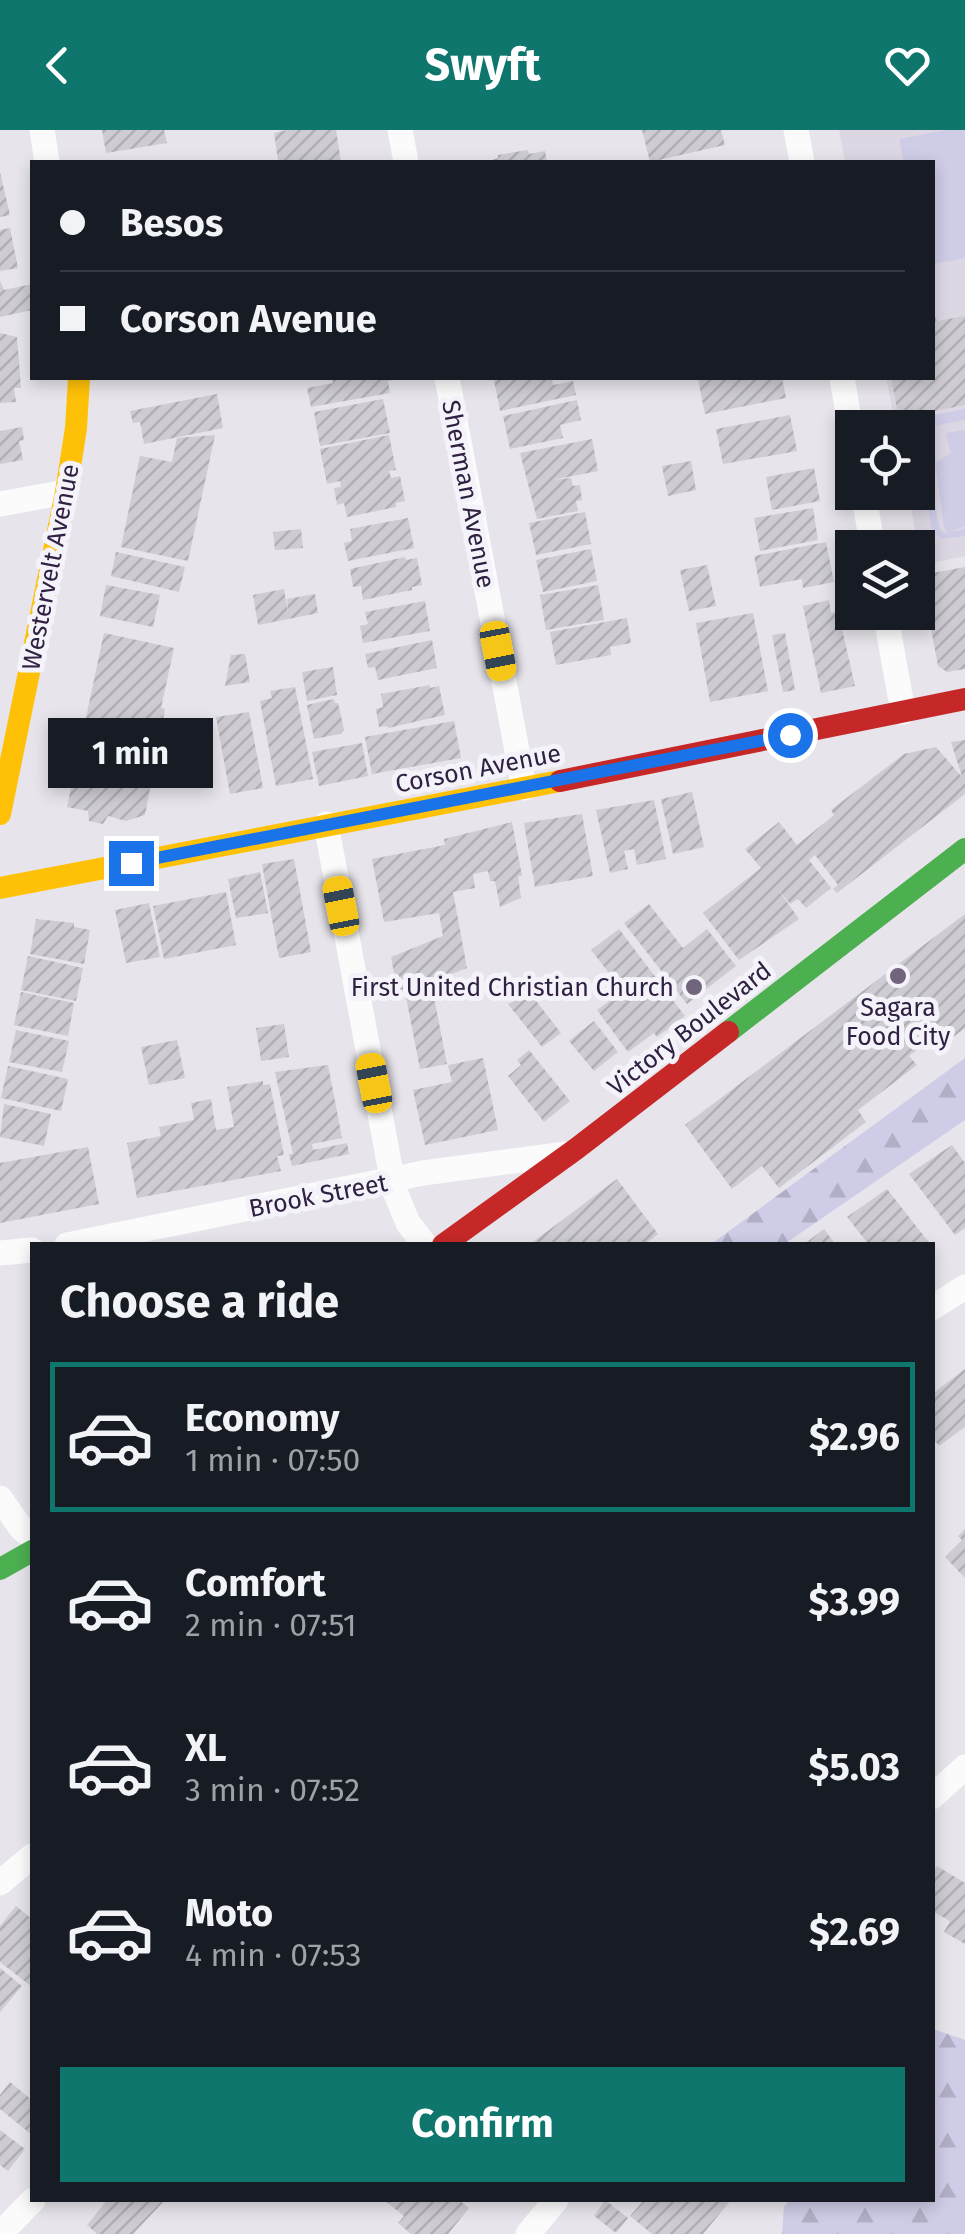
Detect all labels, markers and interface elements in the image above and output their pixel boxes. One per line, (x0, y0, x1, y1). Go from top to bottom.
icon: back (30, 38, 85, 93)
text: Swyft (424, 38, 541, 92)
icon: heart (880, 38, 935, 93)
text: Besos (120, 200, 223, 246)
text: Corson Avenue (120, 296, 377, 342)
street label: Sherman Avenue (435, 398, 501, 591)
map controls (835, 410, 935, 630)
button: locate (835, 410, 935, 510)
street label: Westervelt Avenue (16, 462, 86, 673)
button: layers (835, 530, 935, 630)
car (478, 619, 518, 683)
route start (768, 713, 813, 758)
callout: 1 min (48, 718, 214, 788)
text: 1 min (92, 734, 169, 772)
street label: Corson Avenue (393, 738, 563, 800)
route end (109, 841, 154, 886)
car (321, 874, 361, 938)
street label: Victory Boulevard (602, 956, 777, 1102)
marker: Sagara Food City (887, 965, 909, 987)
place label: First United Christian Church (351, 973, 674, 1003)
marker: First United Christian Church (683, 976, 705, 998)
place label: Sagara Food City (846, 993, 951, 1052)
car (354, 1051, 394, 1115)
street label: Brook Street (246, 1168, 391, 1224)
text: Choose a ride (60, 1275, 339, 1329)
icon: car (65, 1392, 155, 1482)
text: Economy (185, 1395, 340, 1441)
text: $2.96 (809, 1414, 900, 1460)
text: 1 min · 07:50 (185, 1441, 360, 1479)
icon: car (65, 1557, 155, 1647)
text: Comfort (185, 1560, 326, 1606)
text: $3.99 (809, 1579, 900, 1625)
text: 2 min · 07:51 (185, 1606, 357, 1644)
icon: car (65, 1722, 155, 1812)
text: XL (185, 1725, 227, 1771)
text: $5.03 (809, 1744, 900, 1790)
text: 3 min · 07:52 (185, 1771, 360, 1809)
icon: car (65, 1887, 155, 1977)
text: Moto (185, 1890, 273, 1936)
text: $2.69 (809, 1909, 900, 1955)
text: 4 min · 07:53 (185, 1936, 361, 1974)
button: Confirm (60, 2067, 905, 2182)

